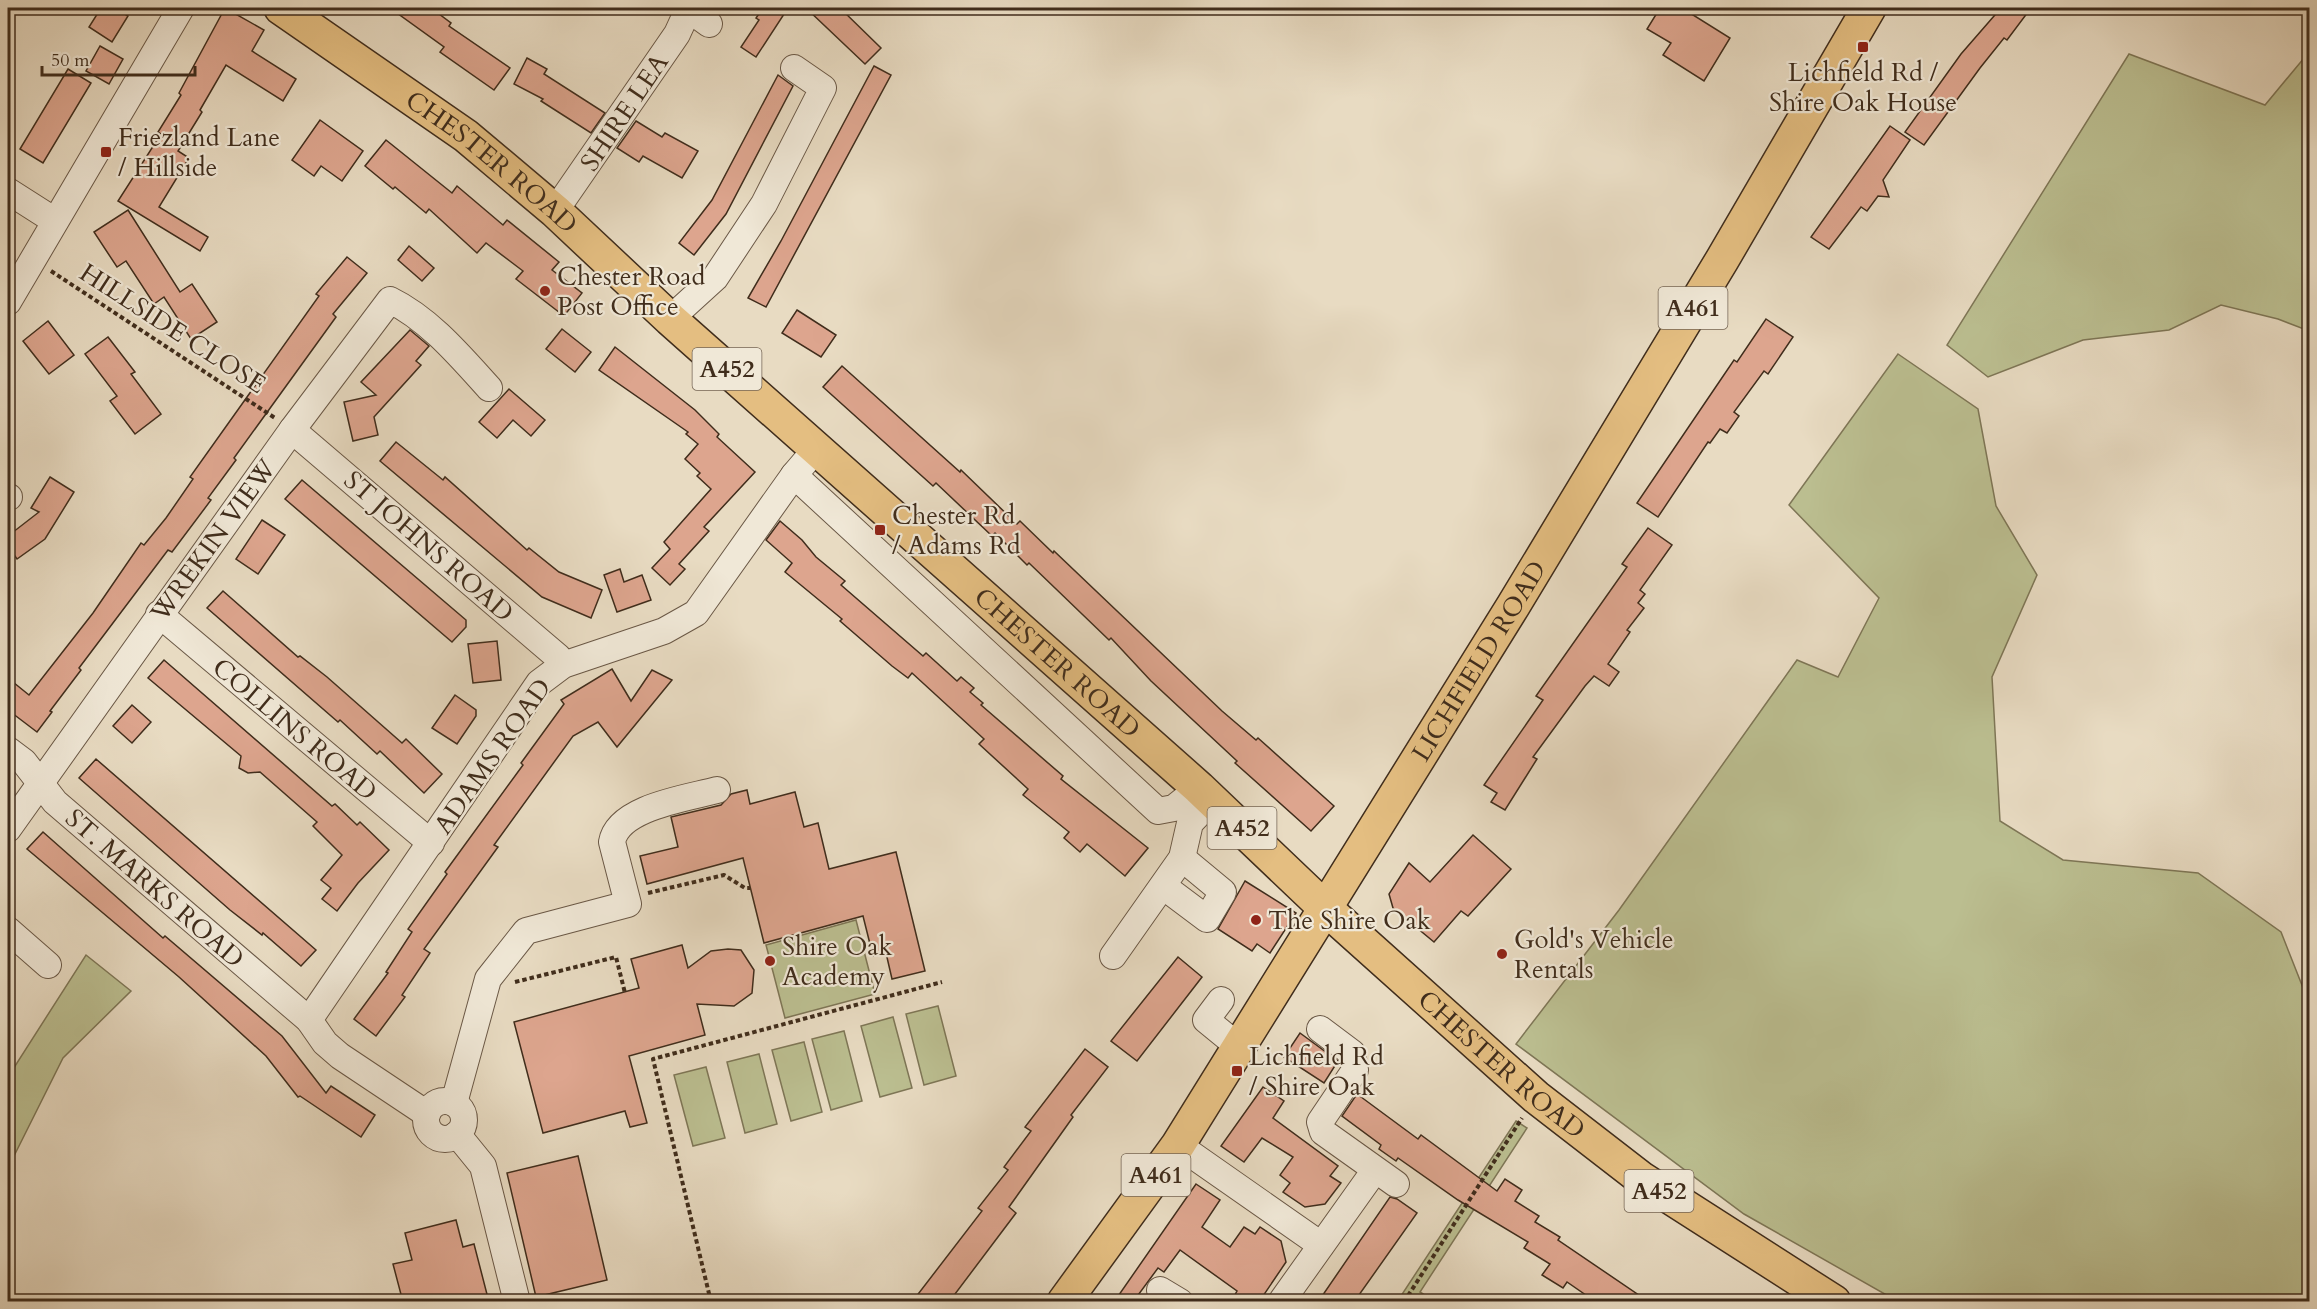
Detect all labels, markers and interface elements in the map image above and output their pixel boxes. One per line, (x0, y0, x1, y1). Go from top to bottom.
scale bar (42, 39, 195, 77)
marker: Lichfield Rd / Shire Oak House (1856, 40, 1870, 54)
street label: SHIRE LEA (572, 46, 677, 178)
text: 50 m (51, 48, 90, 73)
place label: Lichfield Rd / Shire Oak House (1769, 55, 1957, 120)
street label: CHESTER ROAD (399, 83, 585, 241)
place label: Friezland Lane / Hillside (118, 120, 280, 185)
marker: Friezland Lane / Hillside (99, 145, 113, 159)
street label: HILLSIDE CLOSE (73, 255, 273, 402)
place label: Chester Road Post Office (557, 259, 705, 324)
marker: Chester Road Post Office (538, 284, 552, 298)
road number: A461 (1658, 287, 1728, 329)
road number: A452 (692, 348, 762, 390)
street label: WREKIN VIEW (142, 452, 284, 629)
street label: ST JOHNS ROAD (336, 463, 521, 630)
place label: Chester Rd / Adams Rd (892, 498, 1021, 563)
marker: Chester Rd / Adams Rd (873, 523, 887, 537)
street label: LICHFIELD ROAD (1404, 554, 1554, 768)
street label: CHESTER ROAD (967, 580, 1148, 746)
street label: COLLINS ROAD (205, 650, 384, 809)
street label: ADAMS ROAD (426, 671, 559, 841)
street label: ST. MARKS ROAD (58, 801, 251, 976)
road number: A452 (1208, 807, 1276, 849)
place label: The Shire Oak (1268, 903, 1431, 938)
marker: The Shire Oak (1249, 913, 1263, 927)
place label: Gold's Vehicle Rentals (1514, 922, 1673, 987)
place label: Shire Oak Academy (782, 929, 893, 994)
marker: Gold's Vehicle Rentals (1495, 947, 1509, 961)
marker: Shire Oak Academy (763, 954, 777, 968)
street label: CHESTER ROAD (1410, 982, 1592, 1147)
place label: Lichfield Rd / Shire Oak (1249, 1039, 1384, 1104)
marker: Lichfield Rd / Shire Oak (1230, 1064, 1244, 1078)
road number: A461 (1122, 1154, 1190, 1196)
road number: A452 (1624, 1170, 1694, 1212)

